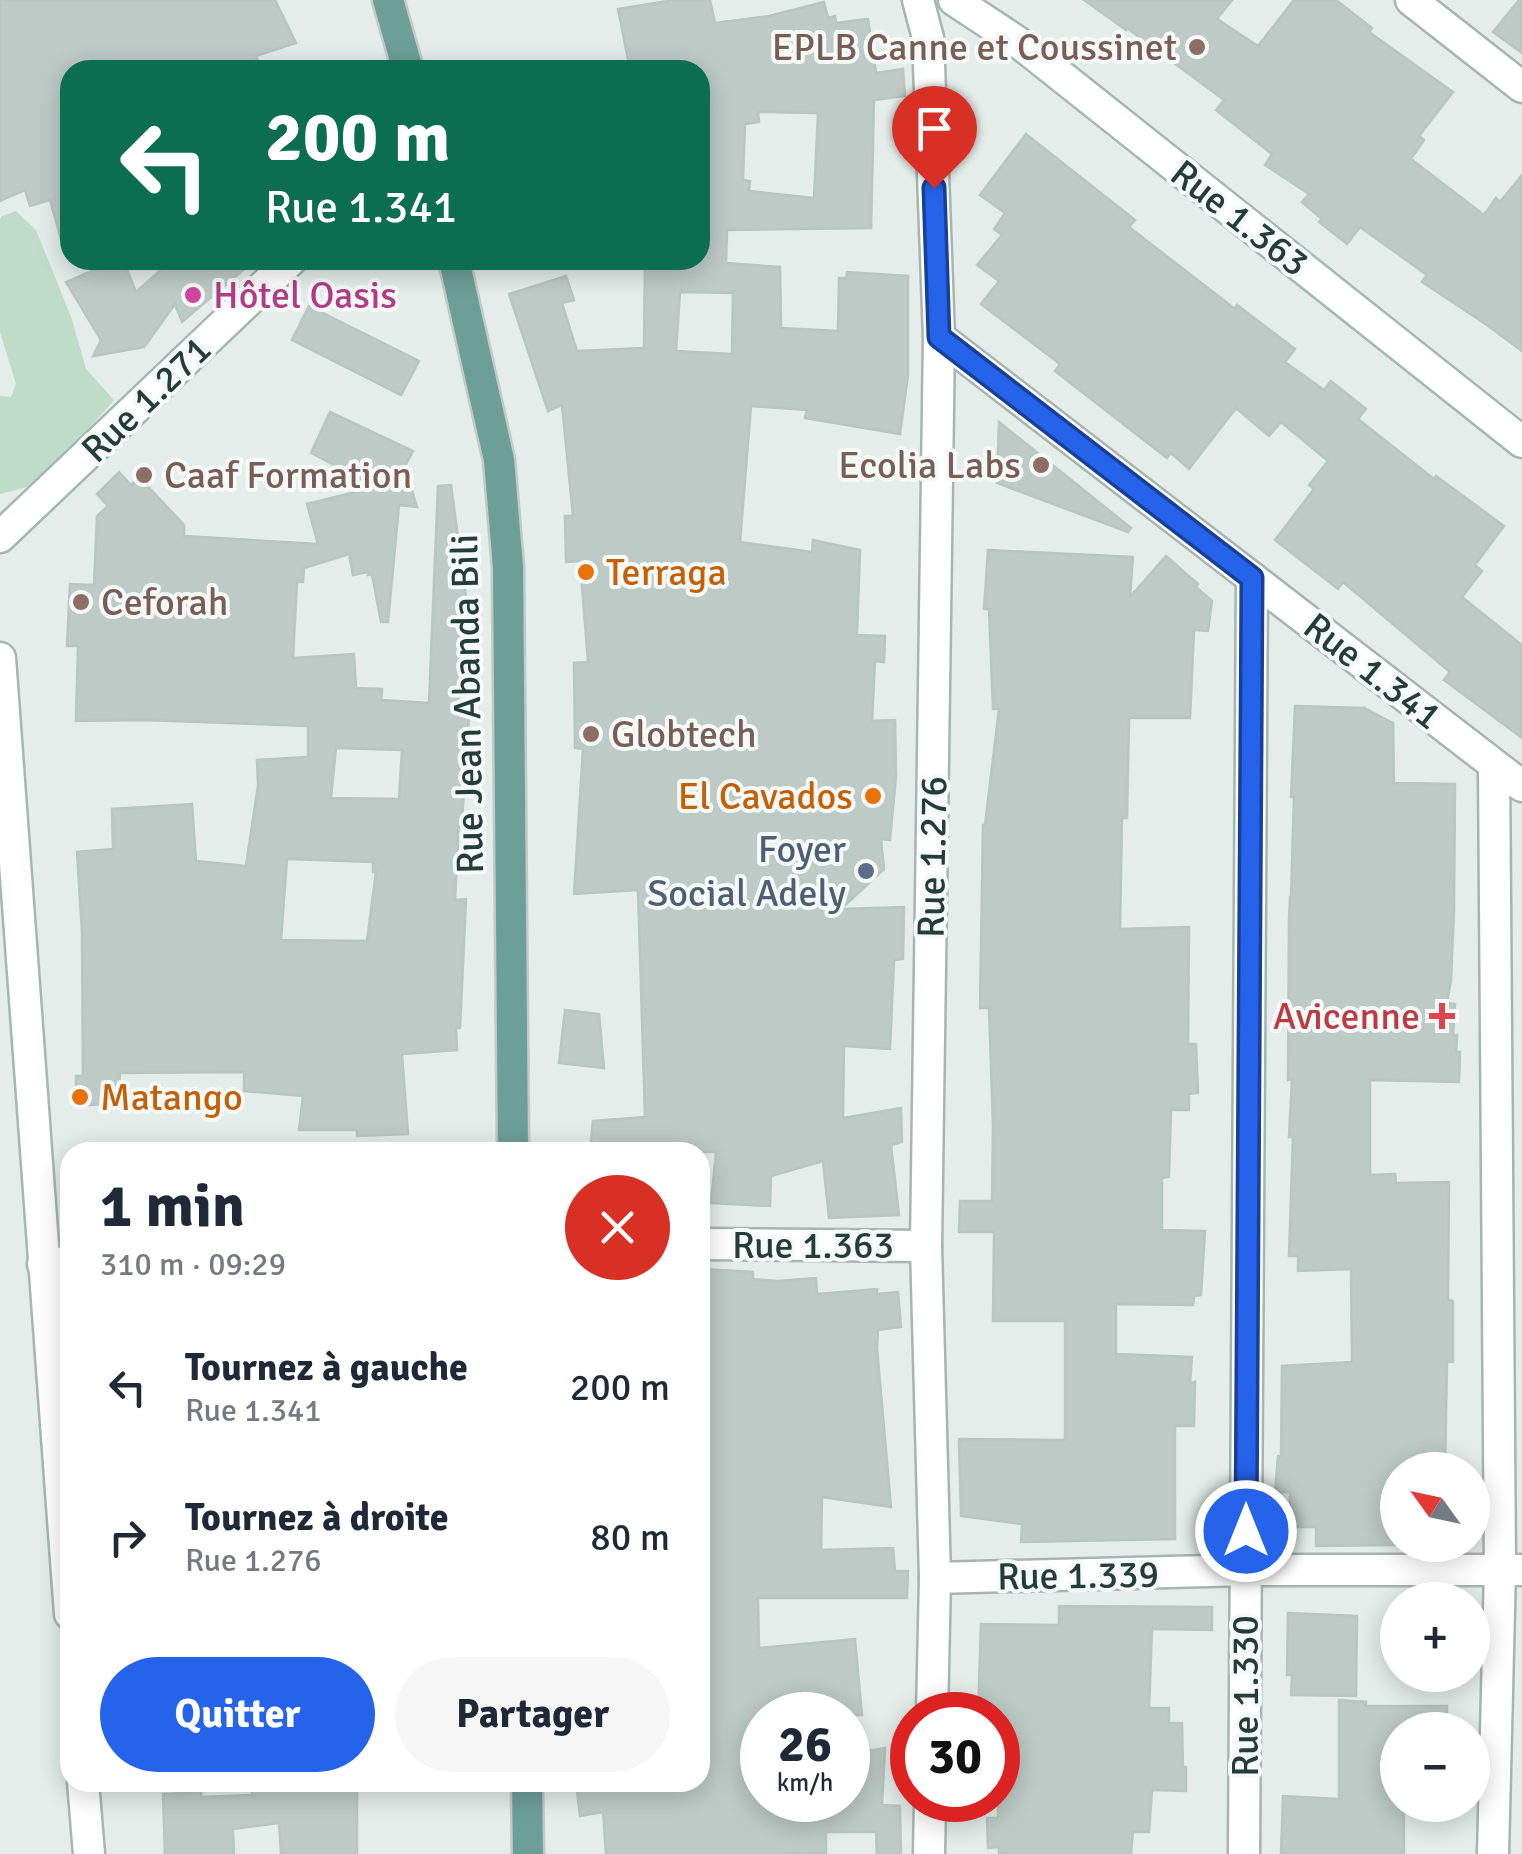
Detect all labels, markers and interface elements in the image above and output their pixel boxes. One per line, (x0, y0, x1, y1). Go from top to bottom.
place label: EPLB Canne et Coussinet (772, 24, 1177, 71)
marker: EPLB Canne et Coussinet (1186, 36, 1208, 58)
pin (892, 86, 977, 189)
text: 200 m (265, 94, 450, 180)
icon: left (100, 100, 230, 230)
icon: arrive (907, 101, 962, 156)
street label: Rue 1.363 (1161, 150, 1318, 287)
text: Rue 1.341 (265, 180, 457, 235)
place label: Hôtel Oasis (213, 272, 397, 319)
marker: Hôtel Oasis (182, 284, 204, 306)
street label: Rue 1.271 (72, 326, 221, 473)
place label: Ecolia Labs (838, 442, 1021, 489)
place label: Caaf Formation (164, 452, 412, 499)
marker: Ecolia Labs (1030, 454, 1052, 476)
marker: Caaf Formation (133, 464, 155, 486)
street label: Rue Jean Abanda Bili (441, 534, 494, 874)
place label: Terraga (606, 549, 727, 596)
marker: Terraga (575, 561, 597, 583)
place label: Ceforah (101, 579, 228, 626)
marker: Ceforah (70, 591, 92, 613)
street label: Rue 1.341 (1294, 603, 1451, 740)
place label: Globtech (611, 711, 757, 758)
marker: Globtech (580, 723, 602, 745)
place label: El Cavados (678, 773, 853, 820)
street label: Rue 1.276 (908, 776, 957, 938)
marker: El Cavados (862, 785, 884, 807)
place label: Foyer Social Adely (647, 826, 846, 917)
marker: Foyer Social Adely (855, 860, 877, 882)
place label: Avicenne (1273, 993, 1420, 1040)
marker: Avicenne (1429, 1003, 1455, 1029)
place label: Matango (100, 1074, 243, 1121)
marker: Matango (69, 1086, 91, 1108)
text: 1 min (100, 1170, 245, 1244)
button: close (565, 1175, 670, 1280)
street label: Rue 1.363 (732, 1222, 894, 1269)
text: 310 m · 09:29 (100, 1245, 286, 1284)
text: Tournez à gauche (185, 1344, 468, 1391)
icon: left (100, 1360, 155, 1415)
text: 200 m (570, 1364, 670, 1411)
text: Rue 1.341 (185, 1391, 322, 1430)
north arrow (1380, 1452, 1490, 1562)
map controls (1380, 1452, 1490, 1822)
position arrow (1194, 1479, 1298, 1583)
text: Tournez à droite (185, 1494, 449, 1541)
icon: right (100, 1510, 155, 1565)
text: 80 m (590, 1514, 670, 1561)
text: Rue 1.276 (185, 1541, 322, 1580)
street label: Rue 1.339 (997, 1551, 1159, 1600)
button: + (1380, 1582, 1490, 1692)
street label: Rue 1.330 (1222, 1615, 1269, 1777)
button: Quitter (100, 1657, 375, 1772)
button: Partager (395, 1657, 670, 1772)
speed limit sign: 30 (890, 1692, 1020, 1822)
button: − (1380, 1712, 1490, 1822)
text: 26 (778, 1714, 832, 1776)
text: km/h (777, 1767, 833, 1798)

